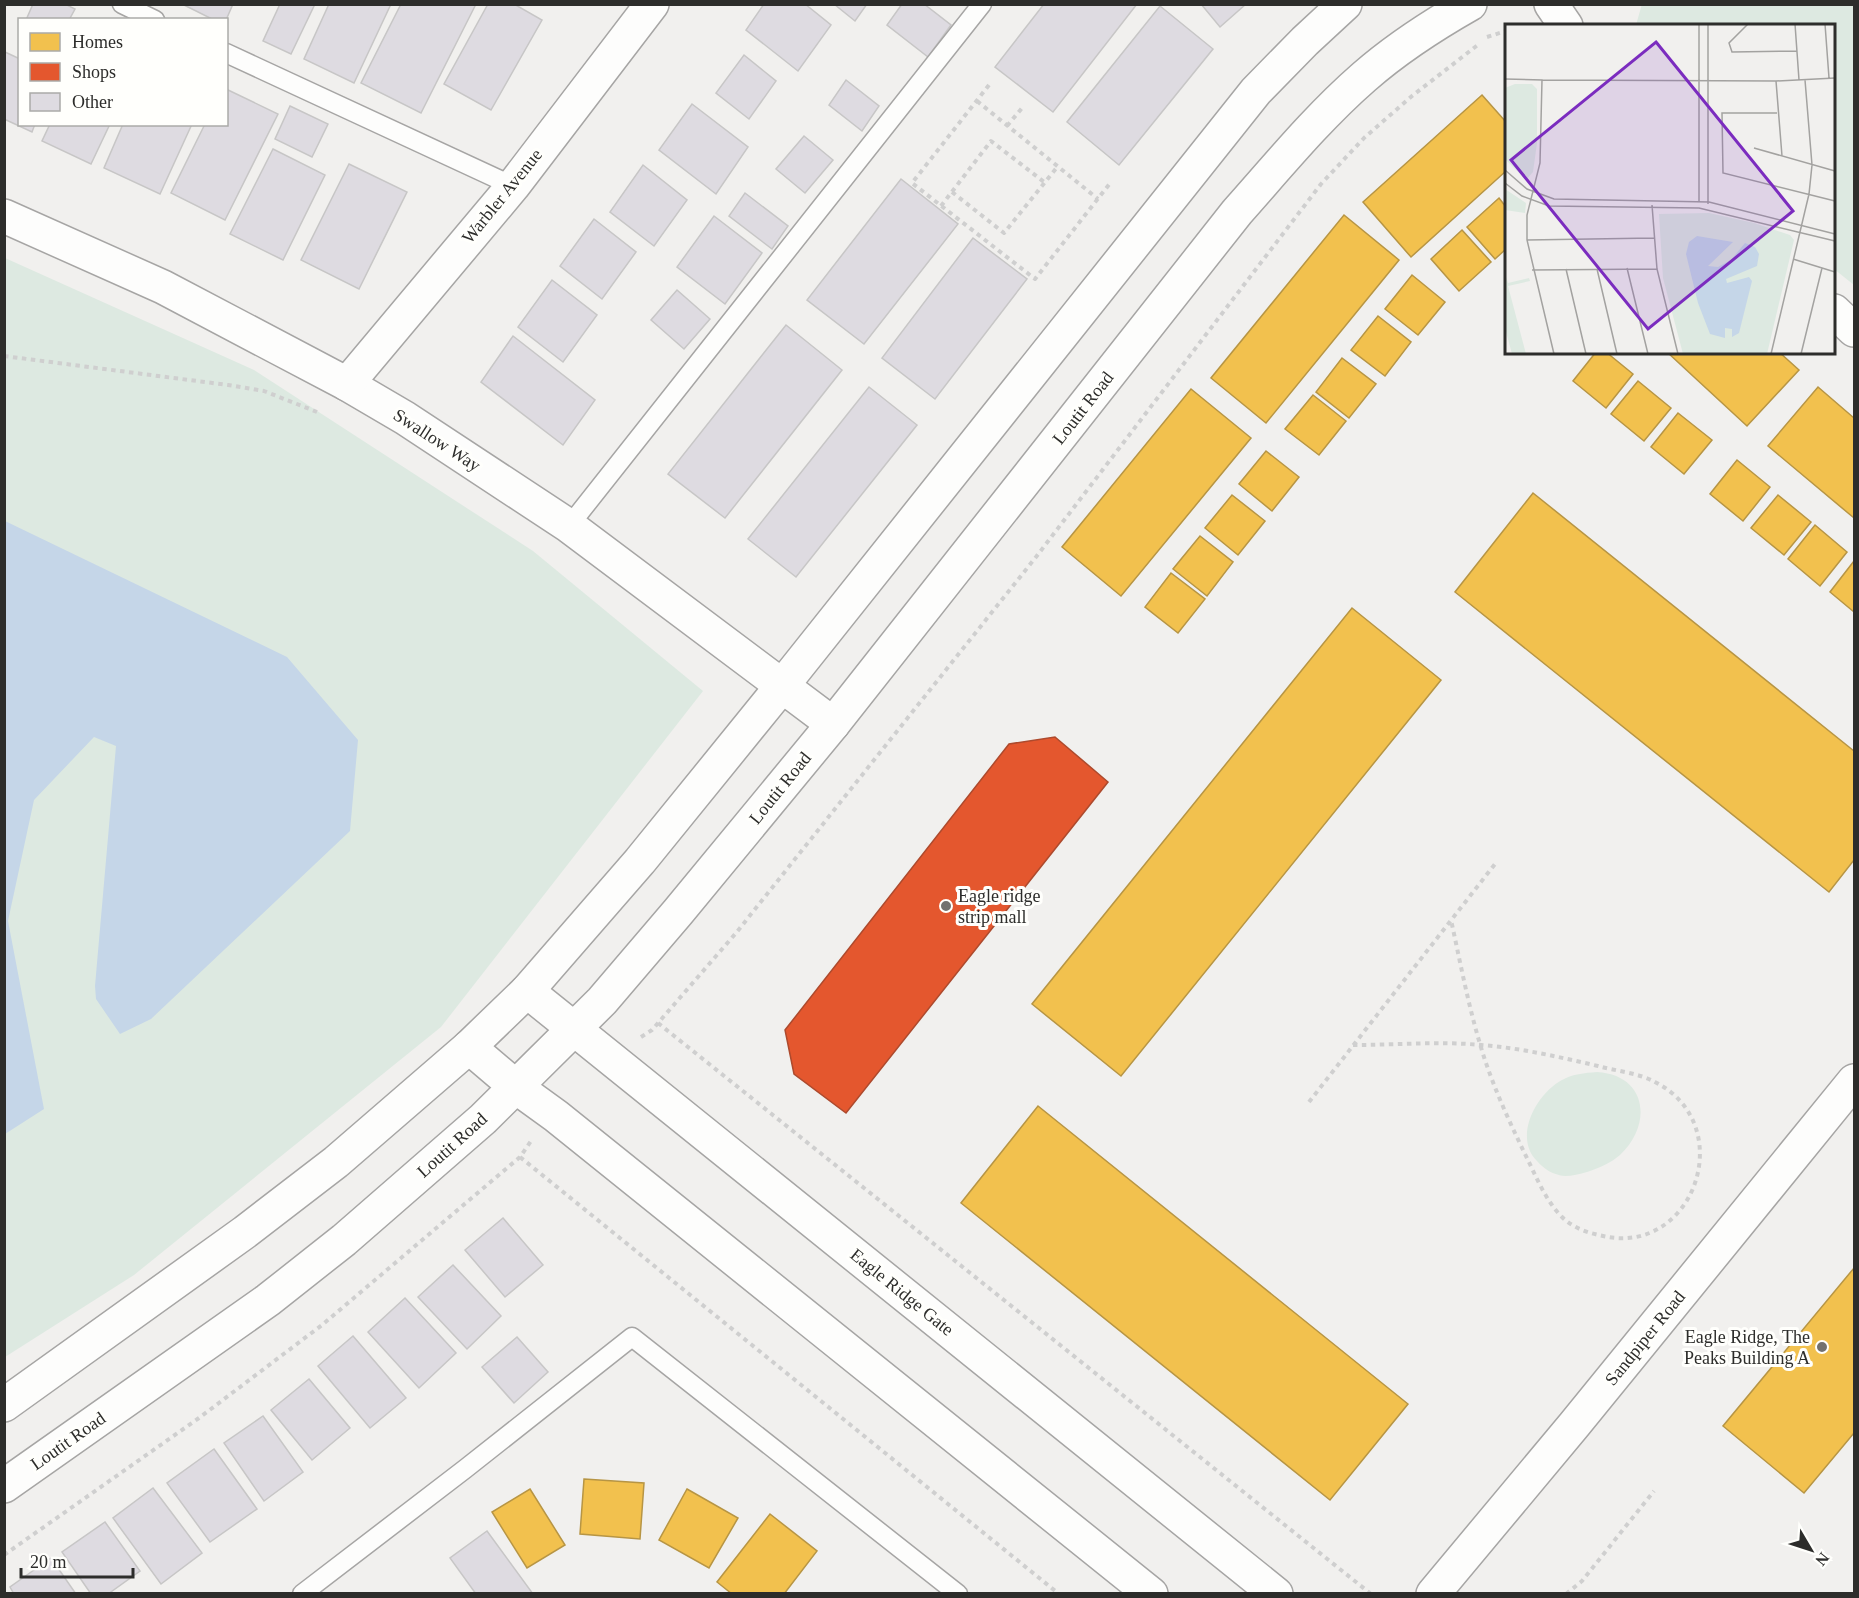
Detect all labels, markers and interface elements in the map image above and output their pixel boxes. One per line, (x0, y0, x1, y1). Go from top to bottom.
legend (18, 18, 228, 126)
inset map (1505, 24, 1835, 354)
text: Homes (72, 32, 123, 52)
text: Shops (72, 62, 116, 82)
text: Other (72, 92, 113, 112)
street label: Warbler Avenue (458, 145, 546, 247)
street label: Loutit Road (1048, 368, 1118, 448)
street label: Swallow Way (390, 404, 484, 476)
street label: Loutit Road (745, 748, 815, 828)
place label: Eagle ridge strip mall (958, 886, 1040, 927)
marker: Eagle ridge strip mall (939, 899, 953, 913)
street label: Loutit Road (413, 1109, 491, 1181)
street label: Eagle Ridge Gate (846, 1244, 958, 1340)
street label: Sandpiper Road (1601, 1287, 1689, 1389)
place label: Eagle Ridge, The Peaks Building A (1684, 1327, 1810, 1368)
marker: Eagle Ridge, The Peaks Building A (1815, 1340, 1829, 1354)
street label: Loutit Road (27, 1408, 109, 1474)
north arrow (1781, 1520, 1841, 1580)
scale bar (21, 1541, 134, 1579)
text: N (1812, 1549, 1833, 1569)
text: 20 m (30, 1552, 67, 1572)

